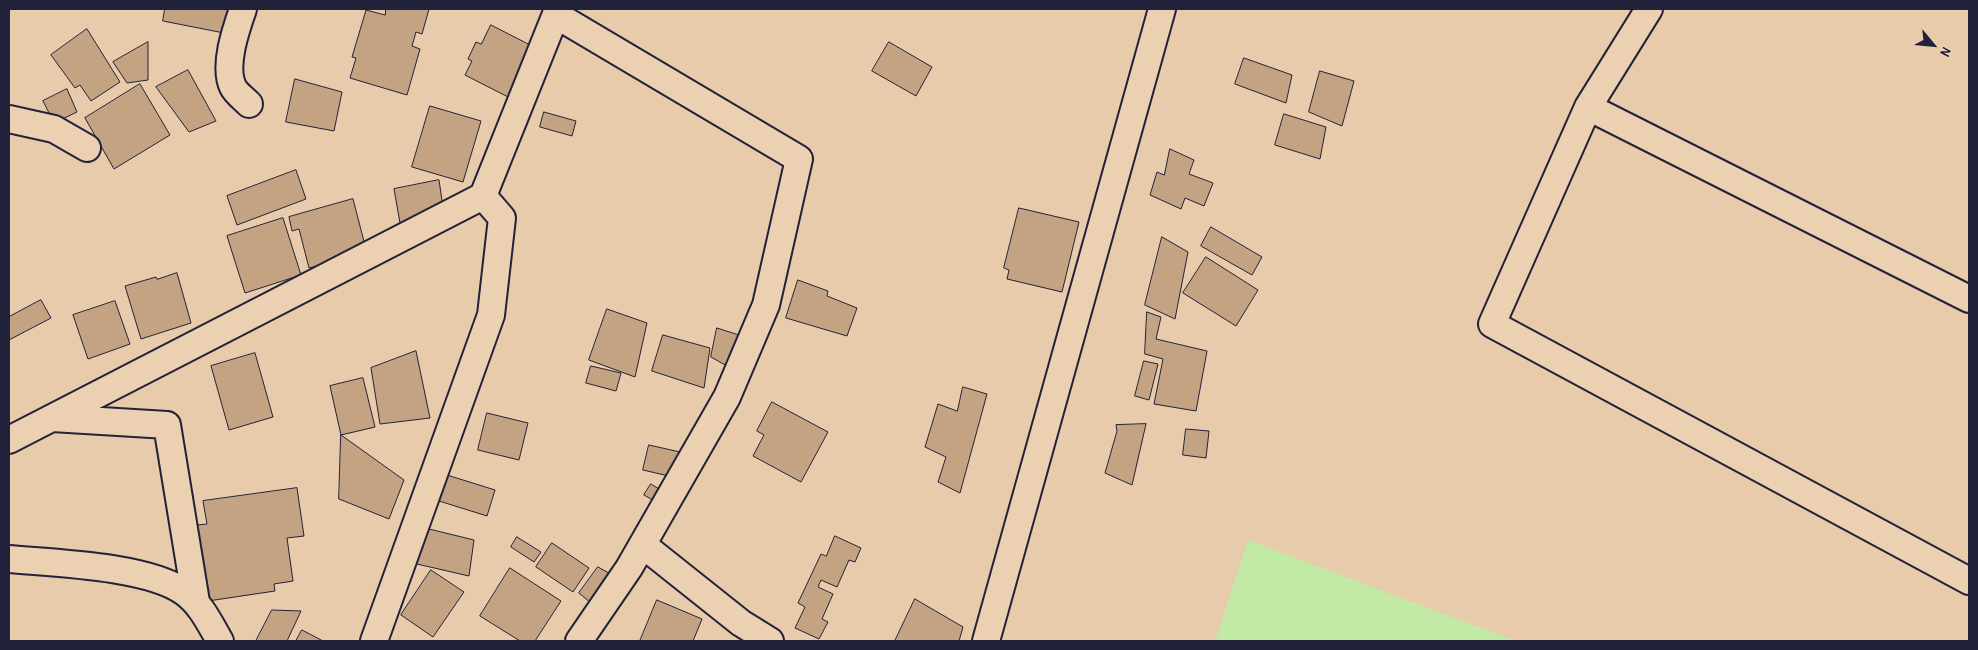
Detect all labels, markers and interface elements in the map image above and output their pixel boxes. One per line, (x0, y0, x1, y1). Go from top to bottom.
north arrow (1908, 20, 1958, 70)
text: N (1937, 45, 1957, 60)

